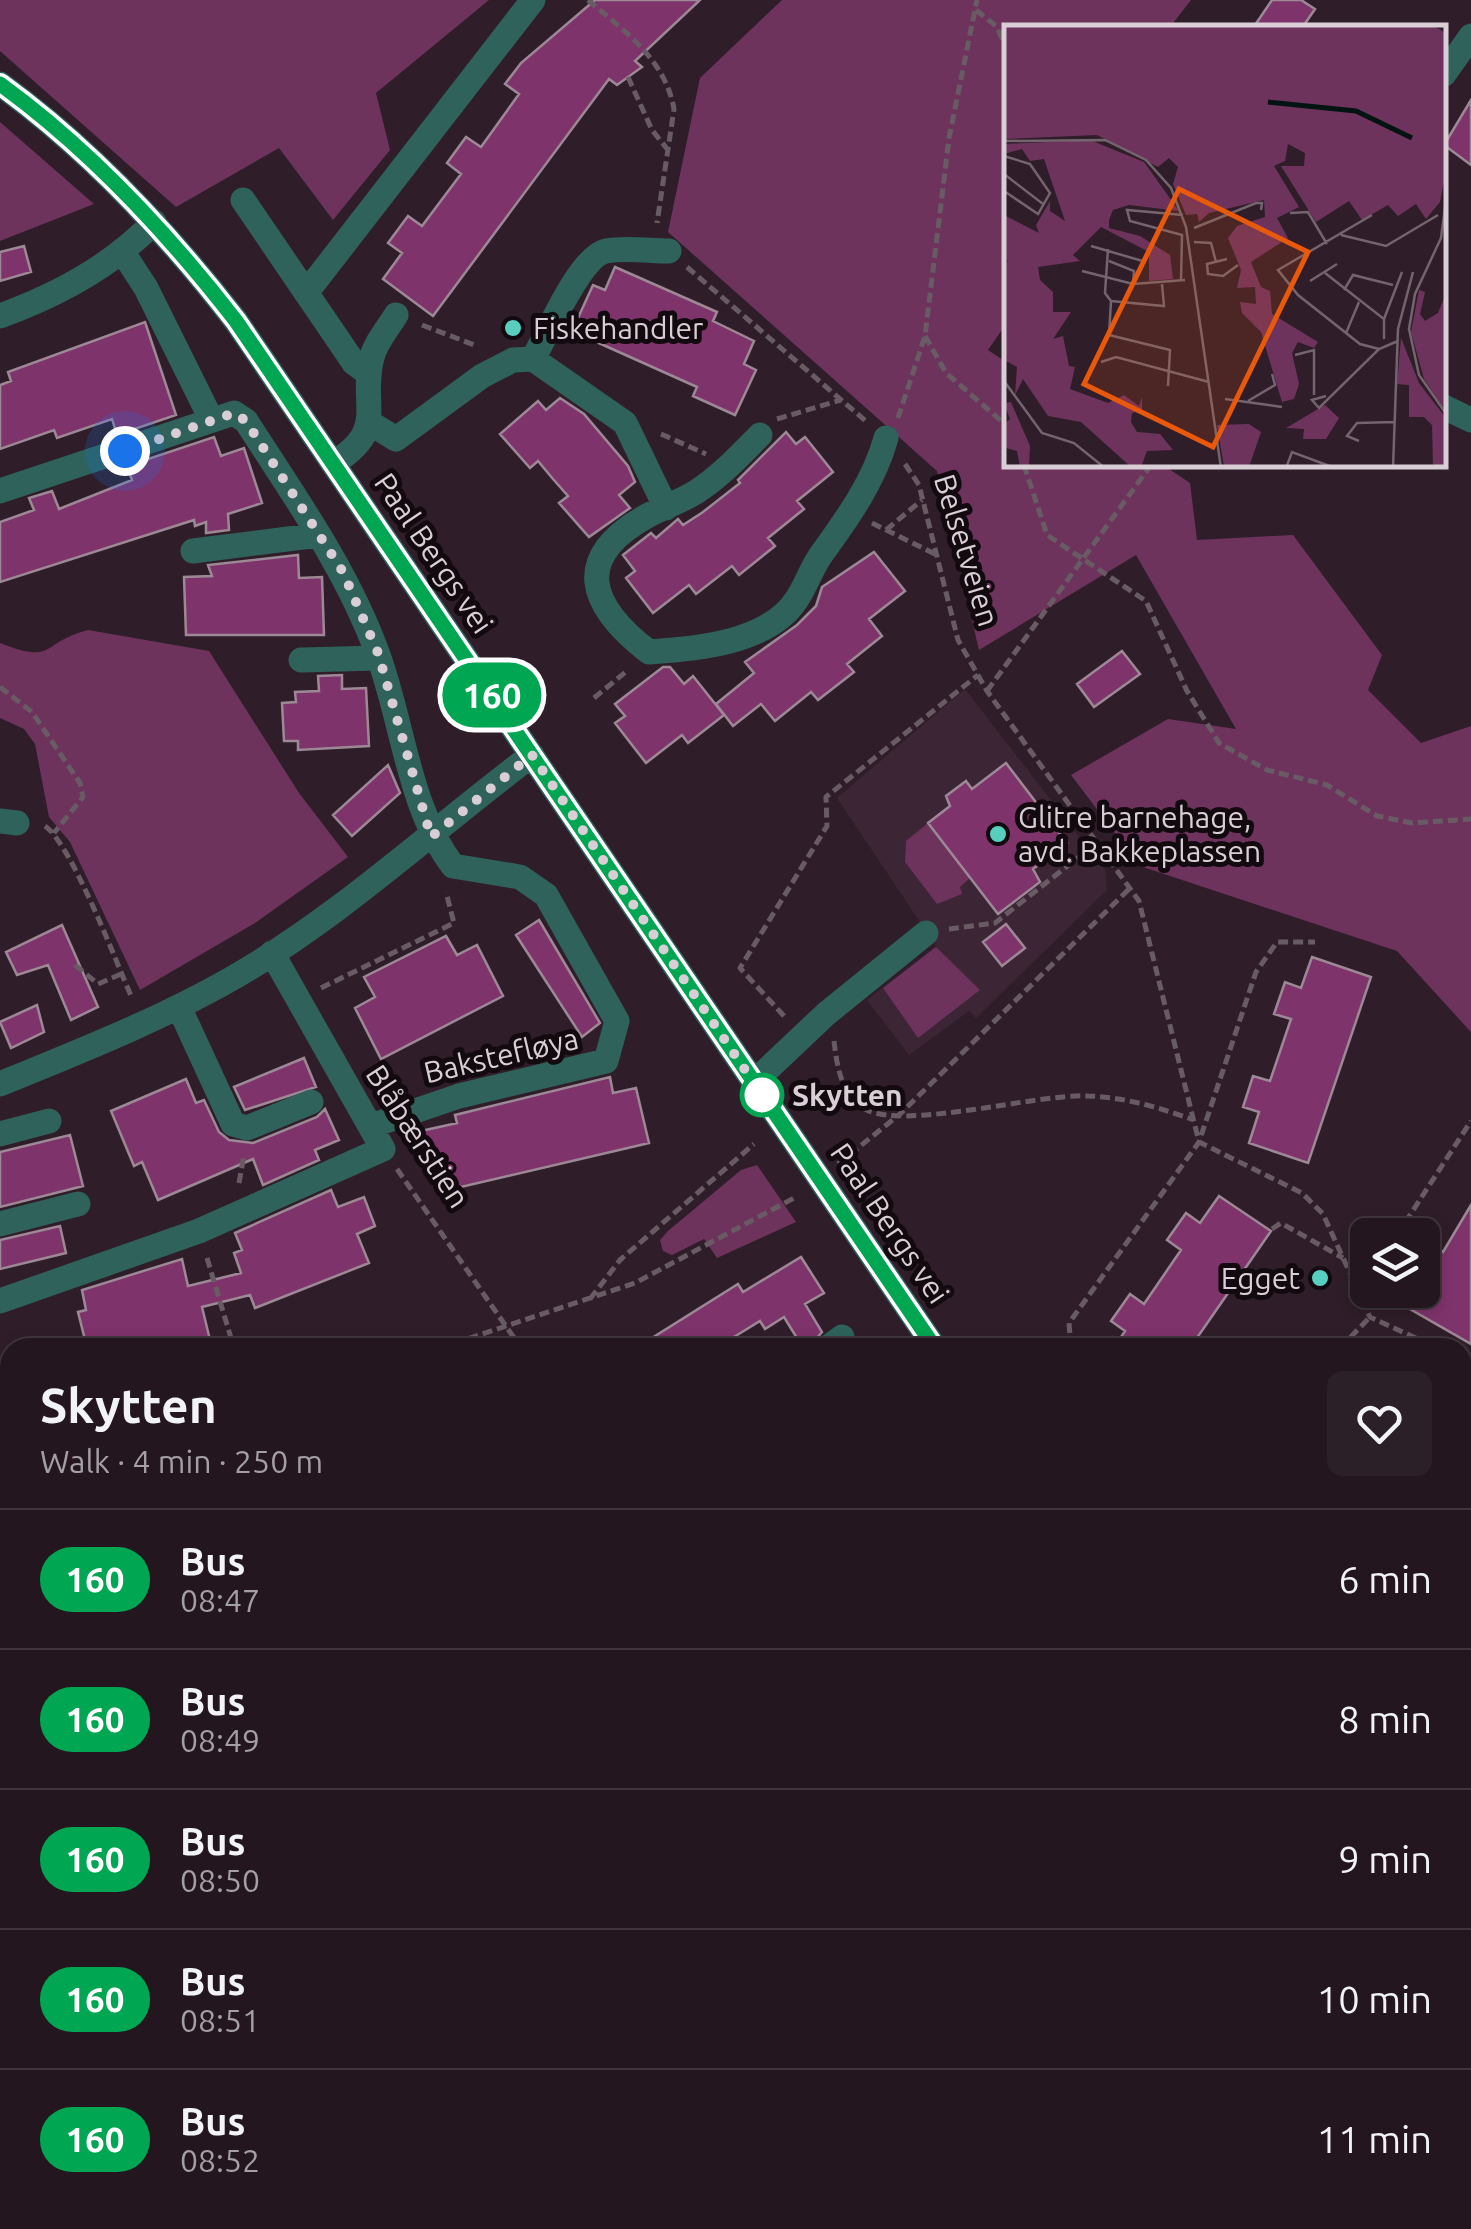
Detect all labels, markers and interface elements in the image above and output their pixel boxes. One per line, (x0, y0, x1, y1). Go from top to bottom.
inset map (1004, 25, 1446, 468)
place label: Fiskehandler (533, 311, 704, 345)
marker: Fiskehandler (502, 317, 524, 339)
your location (100, 426, 150, 476)
street label: Paal Bergs vei (368, 466, 500, 640)
street label: Belsetveien (928, 470, 1006, 630)
line badge: 160 (434, 662, 550, 728)
text: 160 (462, 675, 522, 715)
place label: Glitre barnehage, avd. Bakkeplassen (1018, 800, 1261, 868)
marker: Glitre barnehage, avd. Bakkeplassen (987, 823, 1009, 845)
street label: Bakstefløya (420, 1021, 582, 1089)
street label: Blåbærstien (359, 1058, 477, 1214)
marker: Skytten (741, 1074, 783, 1116)
place label: Skytten (792, 1078, 903, 1112)
street label: Paal Bergs vei (824, 1136, 956, 1310)
map controls (1350, 1218, 1440, 1308)
button: layers (1350, 1218, 1440, 1308)
place label: Egget (1221, 1261, 1300, 1295)
marker: Egget (1309, 1267, 1331, 1289)
button: heart (1327, 1371, 1432, 1476)
text: Skytten (40, 1378, 217, 1432)
text: Walk · 4 min · 250 m (40, 1443, 323, 1479)
text: Bus (180, 1540, 245, 1582)
text: 6 min (1338, 1558, 1432, 1600)
text: 160 (65, 1559, 125, 1599)
text: 08:47 (180, 1582, 260, 1618)
text: Bus (180, 1680, 245, 1722)
text: 8 min (1338, 1698, 1432, 1740)
text: 160 (65, 1699, 125, 1739)
text: 08:49 (180, 1722, 260, 1758)
text: Bus (180, 1820, 245, 1862)
text: 9 min (1338, 1838, 1432, 1880)
text: 160 (65, 1839, 125, 1879)
text: 08:50 (180, 1862, 260, 1898)
text: Bus (180, 1960, 245, 2002)
text: 10 min (1317, 1978, 1432, 2020)
text: 160 (65, 1979, 125, 2019)
text: 08:51 (180, 2002, 260, 2038)
text: Bus (180, 2100, 245, 2142)
text: 11 min (1317, 2118, 1432, 2160)
text: 160 (65, 2119, 125, 2159)
text: 08:52 (180, 2142, 260, 2178)

